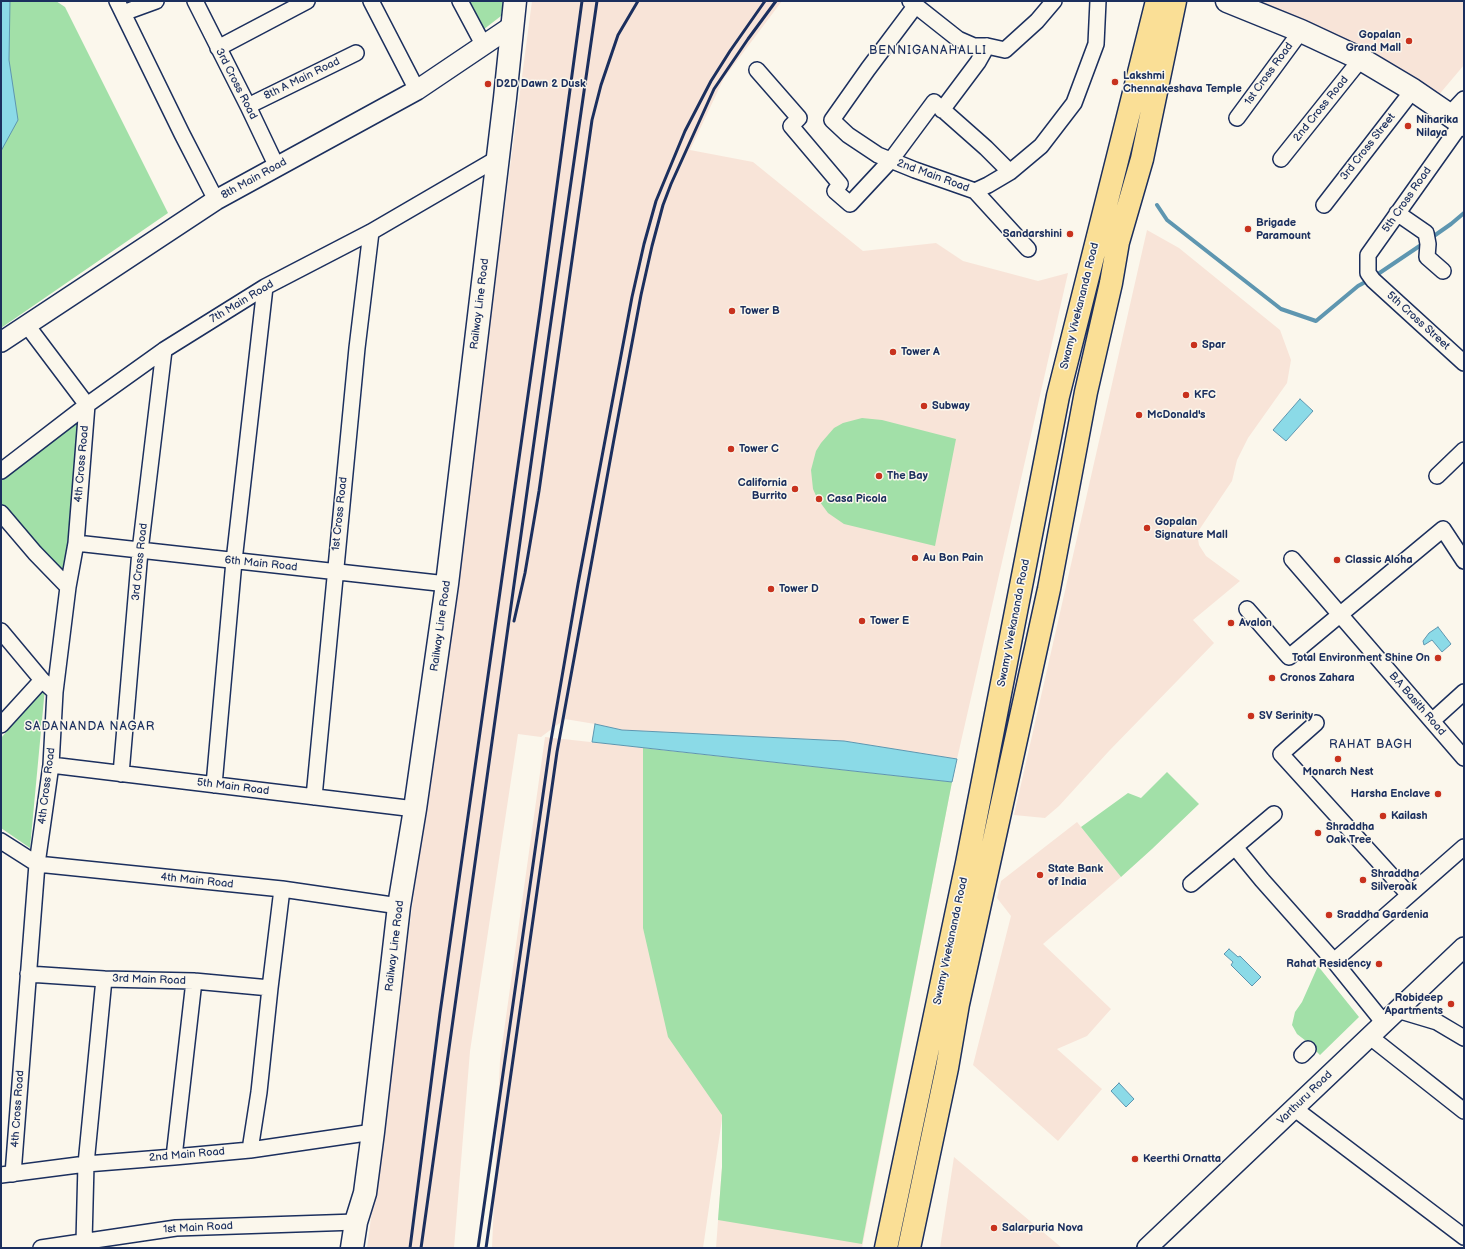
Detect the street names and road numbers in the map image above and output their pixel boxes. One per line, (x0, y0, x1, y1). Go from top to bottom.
street label: 1st Cross Road (1242, 40, 1296, 108)
street label: 3rd Cross Road (212, 46, 260, 122)
street label: 8th A Main Road (262, 55, 342, 103)
street label: 2nd Cross Road (1291, 74, 1351, 144)
street label: 3rd Cross Street (1338, 111, 1398, 183)
street label: 8th Main Road (219, 156, 289, 202)
street label: 2nd Main Road (895, 157, 971, 195)
street label: 5th Cross Road (1380, 165, 1434, 235)
street label: Swamy Vivekananda Road (1058, 241, 1102, 371)
street label: Railway Line Road (468, 258, 492, 350)
street label: 7th Main Road (208, 278, 276, 326)
street label: 5th Cross Street (1384, 289, 1452, 353)
street label: 4th Cross Road (72, 425, 92, 503)
street label: 1st Cross Road (330, 476, 350, 552)
street label: 3rd Cross Road (129, 522, 151, 602)
street label: 6th Main Road (224, 554, 298, 574)
street label: Swamy Vivekananda Road (995, 558, 1033, 688)
street label: Railway Line Road (428, 580, 454, 672)
street label: B.A Basith Road (1386, 670, 1448, 738)
street label: 4th Cross Road (36, 747, 58, 825)
street label: 5th Main Road (196, 776, 270, 798)
street label: 4th Main Road (160, 871, 234, 891)
street label: Swamy Vivekananda Road (931, 876, 971, 1006)
street label: Railway Line Road (383, 900, 407, 992)
street label: 3rd Main Road (112, 972, 186, 988)
street label: Varthuru Road (1275, 1068, 1335, 1128)
street label: 4th Cross Road (9, 1070, 27, 1148)
street label: 2nd Main Road (149, 1145, 225, 1165)
street label: 1st Main Road (163, 1220, 233, 1236)

